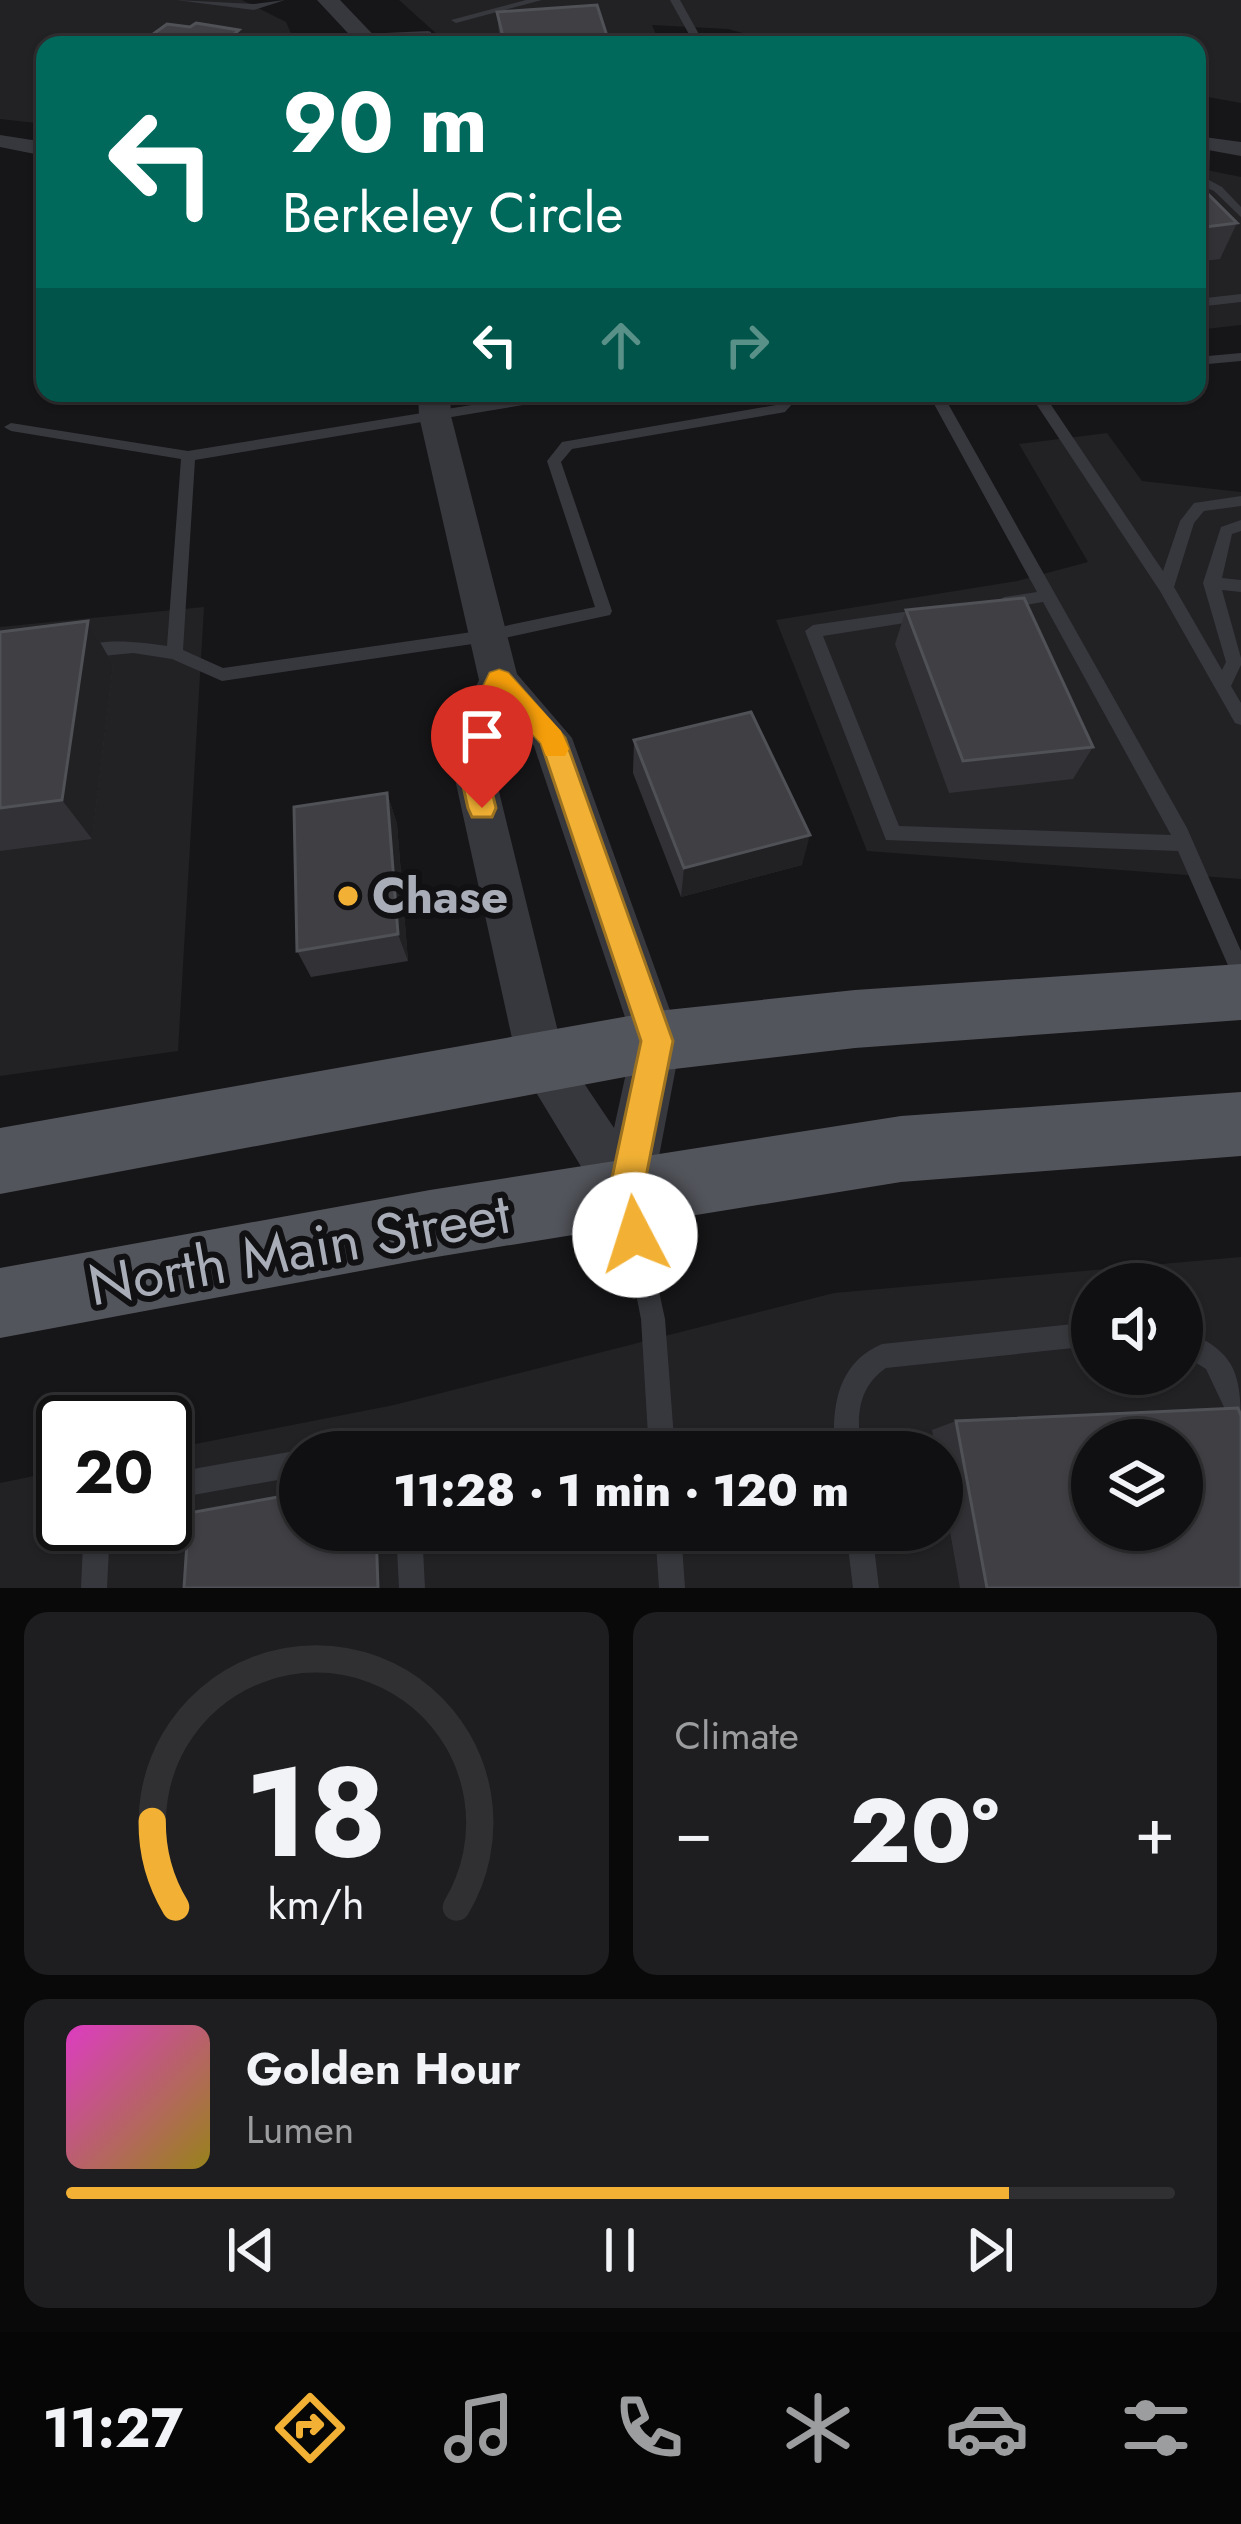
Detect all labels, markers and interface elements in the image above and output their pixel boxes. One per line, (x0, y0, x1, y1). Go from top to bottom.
text: 90 m (282, 62, 488, 184)
icon: left (84, 84, 240, 240)
text: Berkeley Circle (282, 174, 623, 252)
icon: left (462, 312, 528, 378)
icon: ahead (588, 312, 654, 378)
icon: right (714, 312, 780, 378)
pin (431, 685, 533, 808)
icon: arrive (449, 703, 515, 769)
place label: Chase (372, 862, 508, 931)
marker: Chase (335, 883, 361, 909)
street label: North Main Street (82, 1171, 517, 1326)
position arrow (572, 1172, 698, 1298)
map controls (1071, 1263, 1203, 1551)
button: sound (1071, 1263, 1203, 1395)
speed limit sign: 20 (36, 1395, 192, 1551)
button: layers (1071, 1419, 1203, 1551)
text: 11:28 · 1 min · 120 m (393, 1458, 849, 1523)
text: Climate (675, 1707, 799, 1764)
text: 18 (245, 1722, 387, 1903)
text: 20° (849, 1766, 999, 1896)
text: − (675, 1783, 713, 1879)
text: + (1134, 1783, 1175, 1879)
text: km/h (268, 1872, 365, 1934)
text: Golden Hour (246, 2036, 521, 2101)
text: Lumen (246, 2101, 354, 2158)
icon: previous (218, 2217, 284, 2283)
icon: pause (587, 2217, 653, 2283)
icon: next (957, 2217, 1023, 2283)
icon: directions (268, 2386, 352, 2470)
icon: music (437, 2386, 521, 2470)
icon: phone (607, 2386, 691, 2470)
icon: climate (776, 2386, 860, 2470)
icon: car (945, 2386, 1029, 2470)
icon: filters (1114, 2386, 1198, 2470)
text: 11:27 (43, 2389, 183, 2467)

